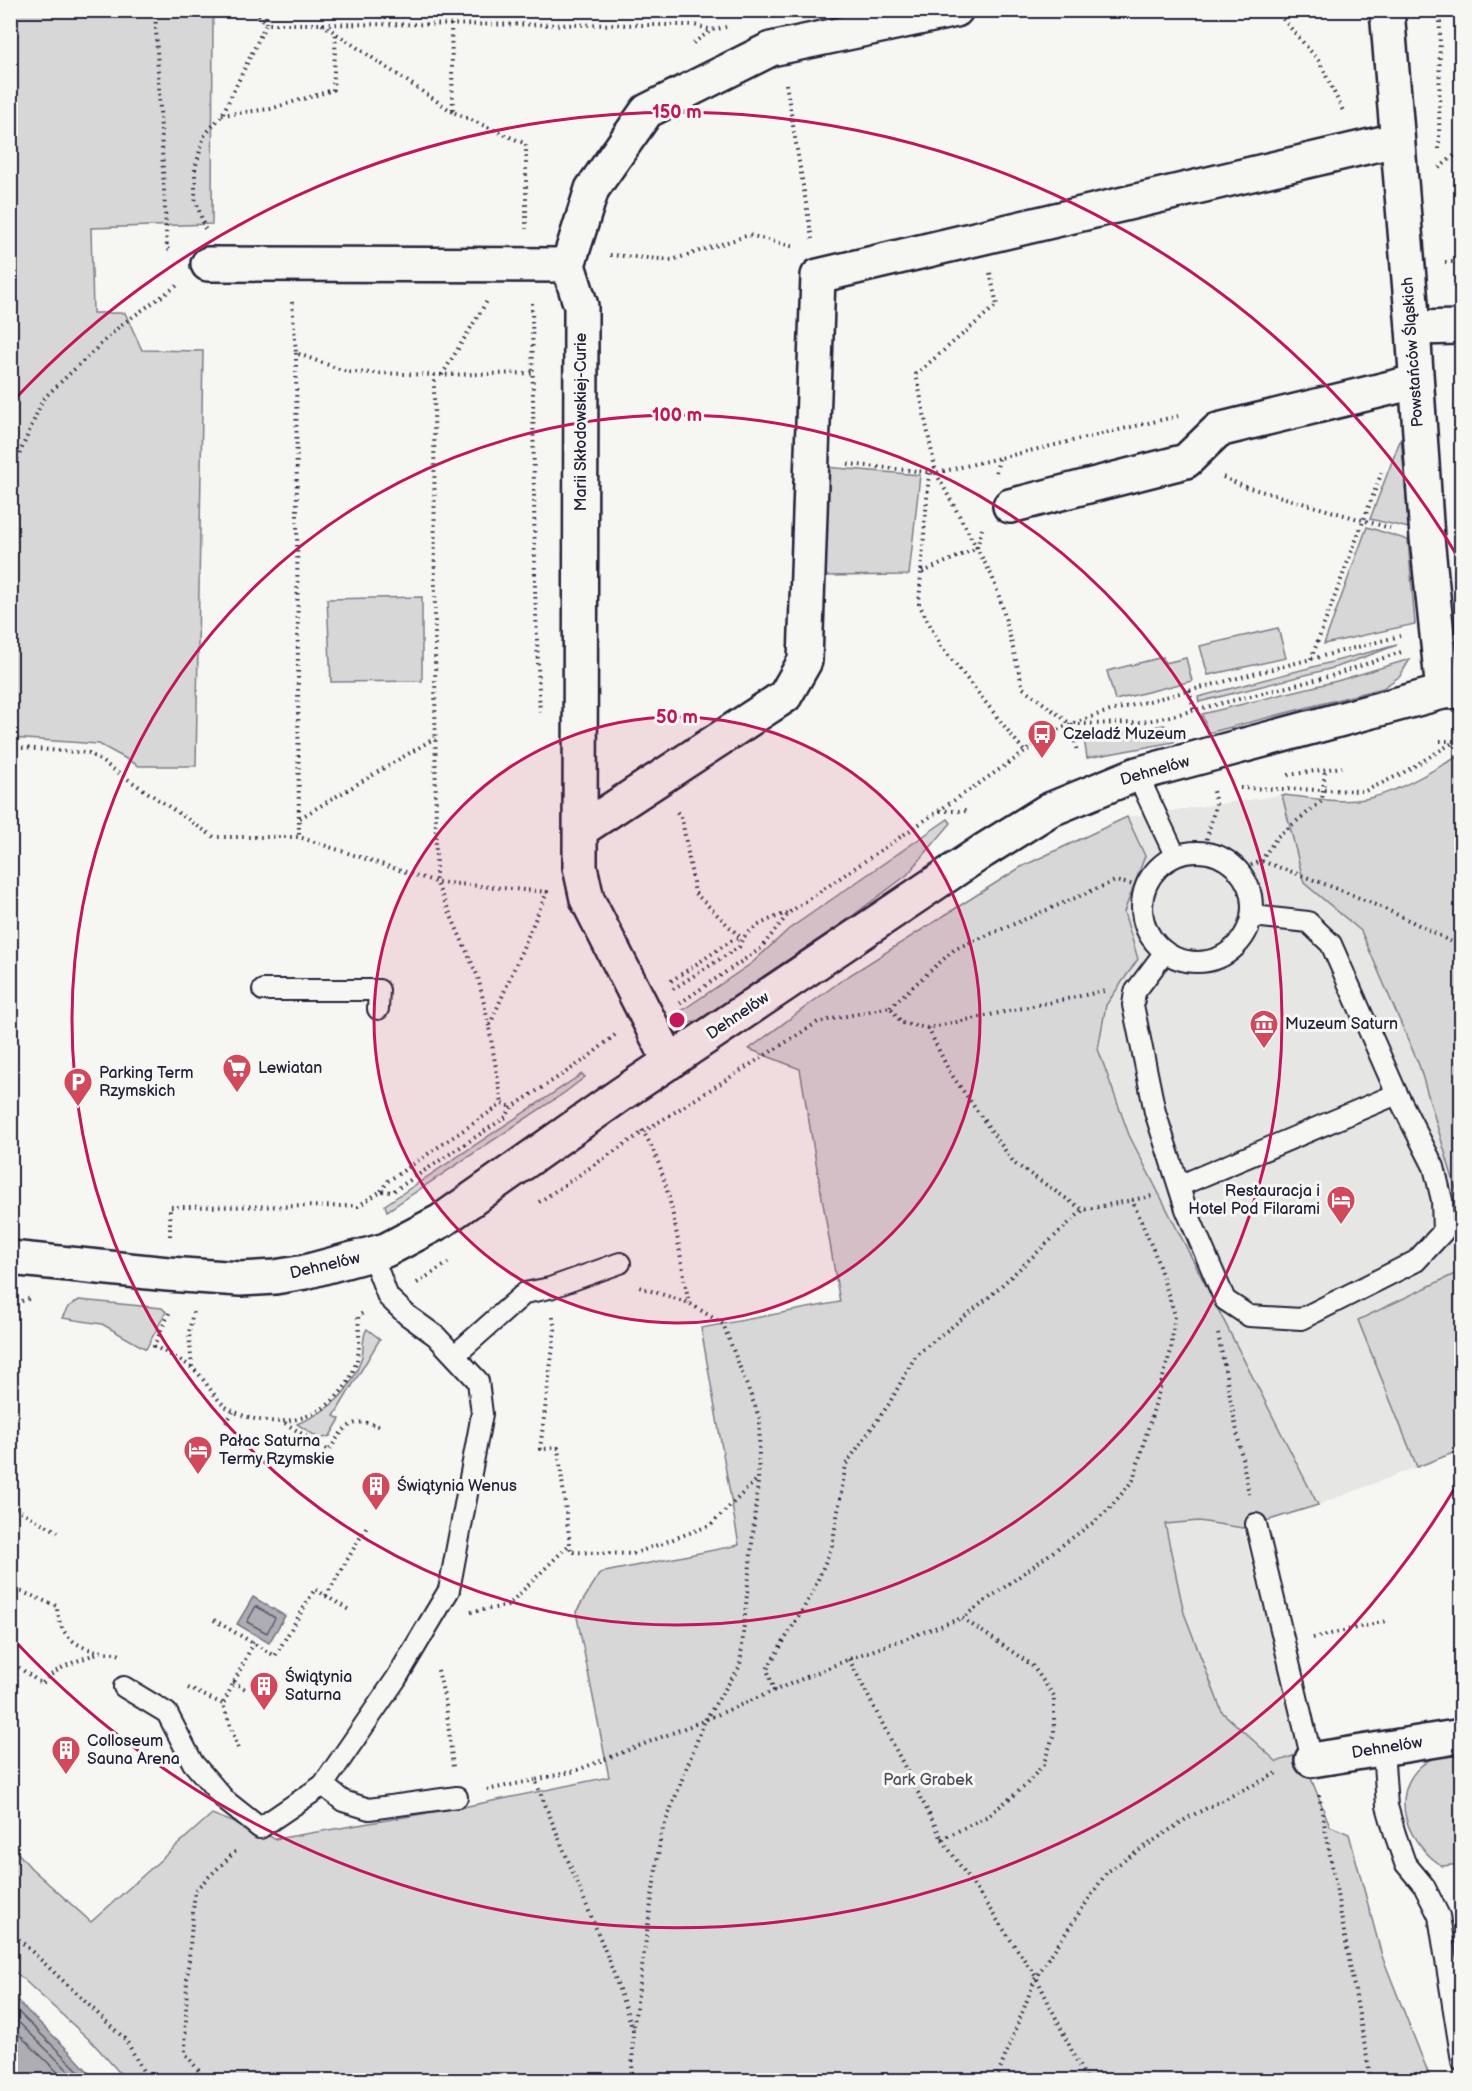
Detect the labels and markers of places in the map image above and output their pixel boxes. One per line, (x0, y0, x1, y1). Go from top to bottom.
bus stop icon: Czeladź Muzeum (1026, 718, 1058, 760)
place label: Czeladź Muzeum (1063, 725, 1186, 744)
museum icon: Muzeum Saturn (1248, 1008, 1280, 1050)
centre of rings (667, 1010, 687, 1030)
place label: Muzeum Saturn (1285, 1015, 1398, 1034)
supermarket icon: Lewiatan (221, 1052, 253, 1094)
place label: Lewiatan (258, 1059, 322, 1078)
place label: Parking Term Rzymskich (99, 1064, 193, 1101)
parking icon: Parking Term Rzymskich (62, 1066, 94, 1108)
place label: Restauracja i Hotel Pod Filarami (1188, 1182, 1320, 1219)
hotel icon: Restauracja i Hotel Pod Filarami (1325, 1184, 1357, 1226)
place label: Pałac Saturna Termy Rzymskie (219, 1432, 335, 1469)
hotel icon: Pałac Saturna Termy Rzymskie (182, 1434, 214, 1476)
building icon: Świątynia Wenus (360, 1470, 392, 1512)
place label: Świątynia Wenus (397, 1475, 517, 1496)
place label: Świątynia Saturna (285, 1666, 352, 1705)
building icon: Świątynia Saturna (248, 1670, 280, 1712)
place label: Colloseum Sauna Arena (87, 1732, 180, 1769)
building icon: Colloseum Sauna Arena (50, 1734, 82, 1776)

